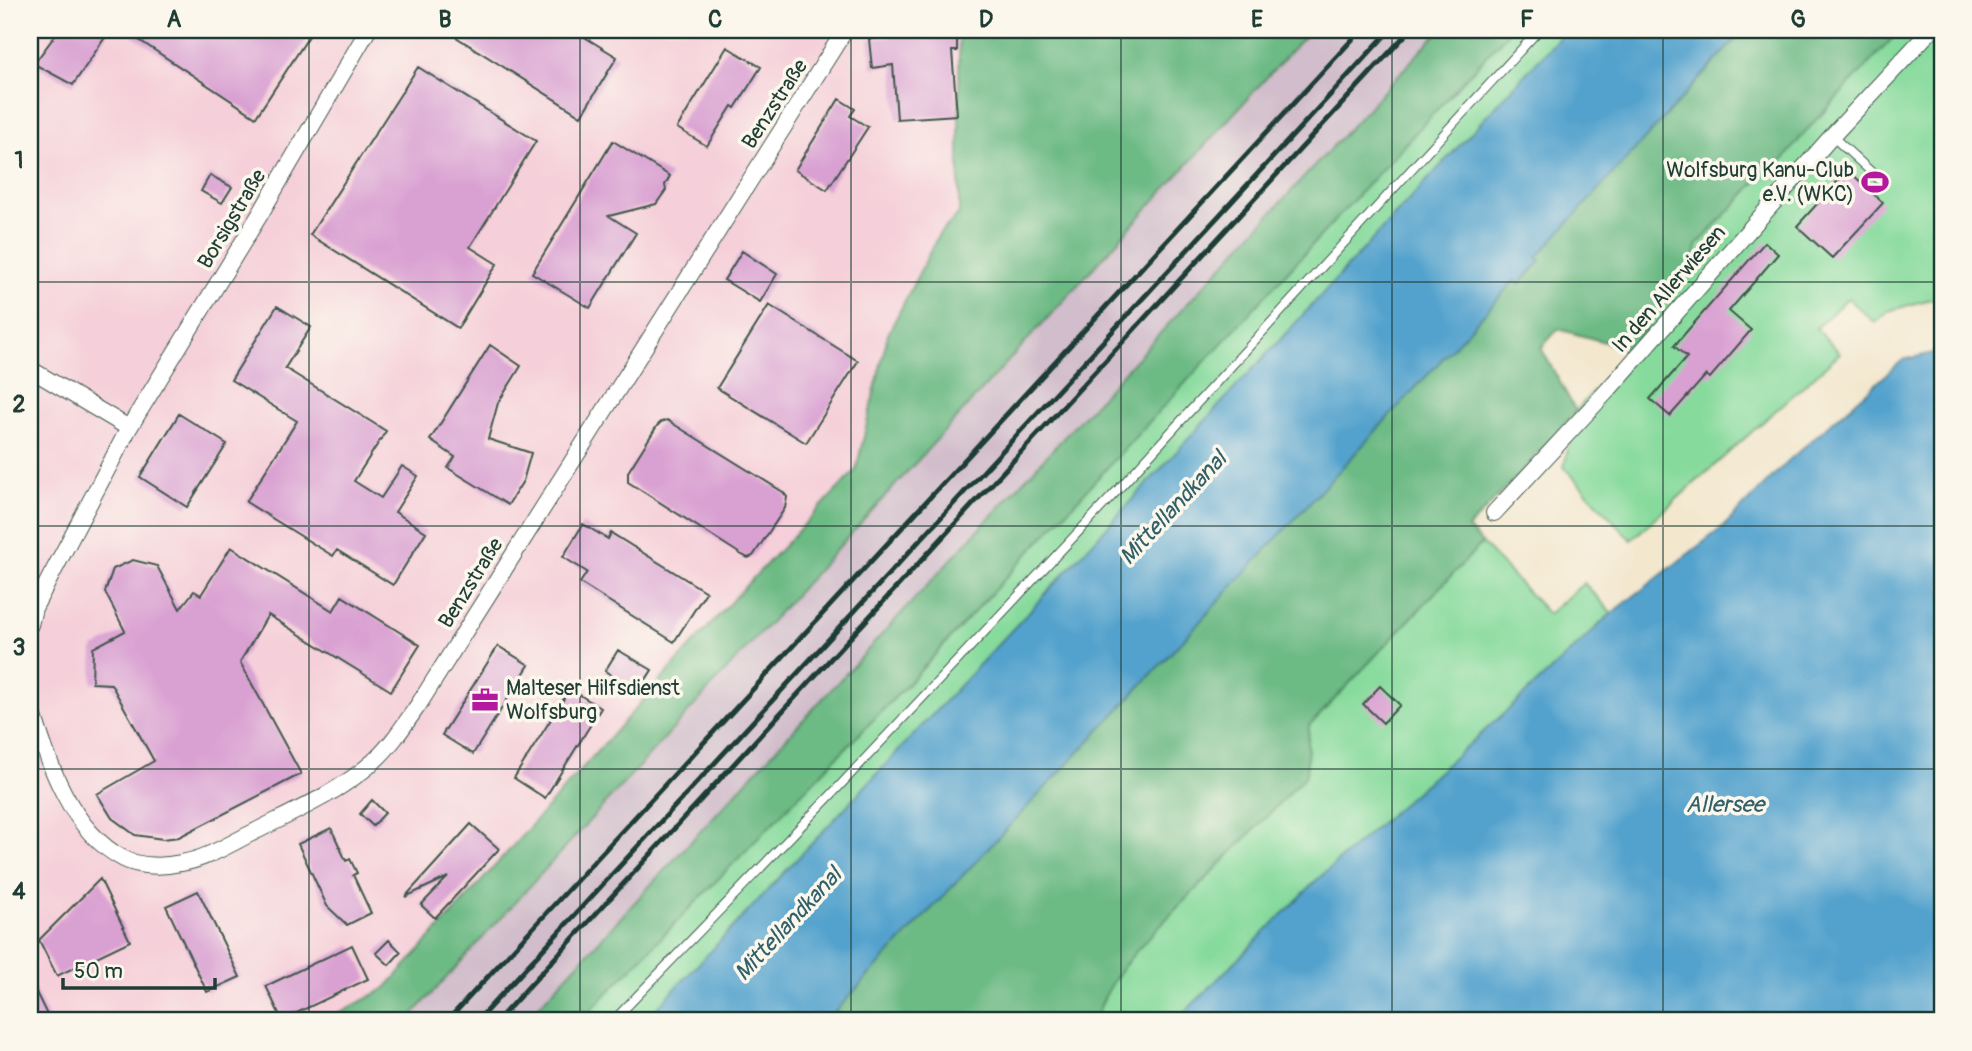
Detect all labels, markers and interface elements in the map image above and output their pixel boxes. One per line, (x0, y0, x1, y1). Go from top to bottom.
text: A (167, 5, 182, 34)
text: B (438, 5, 452, 34)
text: C (708, 5, 722, 34)
text: D (979, 5, 993, 34)
text: E (1251, 5, 1263, 34)
text: F (1520, 5, 1534, 34)
text: G (1790, 5, 1806, 34)
street label: Benzstraße (736, 54, 814, 154)
text: 1 (15, 146, 24, 175)
place label: Wolfsburg Kanu-Club e.V. (WKC) (1666, 157, 1854, 208)
street label: Borsigstraße (192, 164, 273, 274)
sports icon: Wolfsburg Kanu-Club e.V. (WKC) (1860, 167, 1890, 197)
street label: In den Allerwiesen (1606, 220, 1732, 358)
text: 2 (13, 390, 26, 419)
water label: Mittellandkanal (1113, 443, 1235, 571)
street label: Benzstraße (433, 532, 510, 633)
text: 3 (13, 633, 25, 662)
place label: Malteser Hilfsdienst Wolfsburg (506, 675, 680, 726)
office icon: Malteser Hilfsdienst Wolfsburg (470, 685, 500, 715)
water label: Allersee (1686, 790, 1767, 819)
water label: Mittellandkanal (728, 859, 850, 987)
text: 4 (12, 877, 26, 906)
scale bar (63, 946, 215, 990)
text: 50 m (74, 958, 123, 985)

